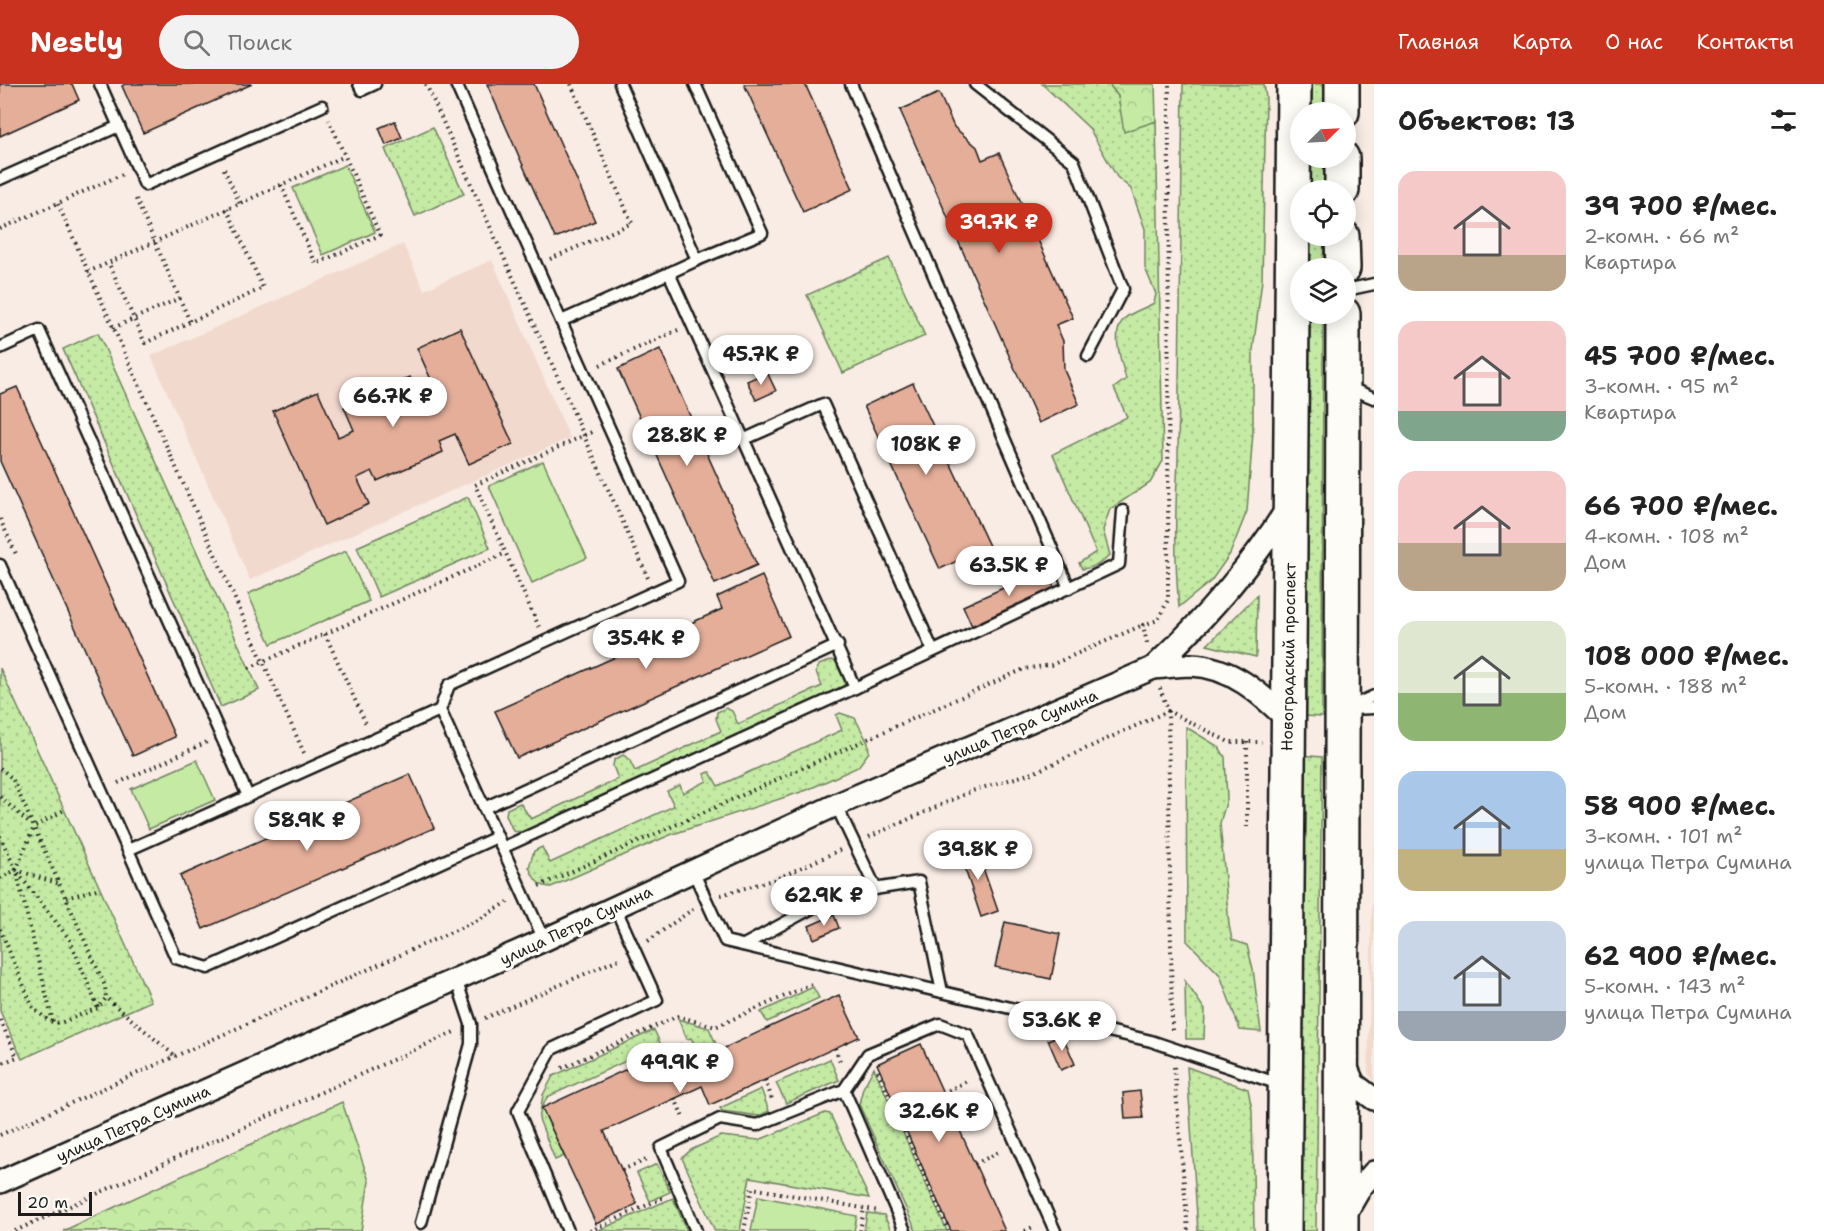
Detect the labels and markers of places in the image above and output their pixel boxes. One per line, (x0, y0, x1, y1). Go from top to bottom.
pin: 39.7K ₽ (944, 203, 1054, 254)
pin: 45.7K ₽ (706, 335, 816, 386)
pin: 66.7K ₽ (338, 377, 448, 428)
pin: 28.8K ₽ (632, 416, 742, 467)
pin: 108K ₽ (877, 425, 975, 476)
pin: 63.5K ₽ (954, 546, 1064, 597)
pin: 35.4K ₽ (591, 619, 701, 670)
pin: 58.9K ₽ (252, 801, 362, 852)
pin: 39.8K ₽ (923, 830, 1033, 881)
pin: 62.9K ₽ (769, 876, 879, 927)
pin: 53.6K ₽ (1007, 1001, 1117, 1052)
pin: 49.9K ₽ (625, 1043, 735, 1094)
pin: 32.6K ₽ (884, 1092, 994, 1143)

